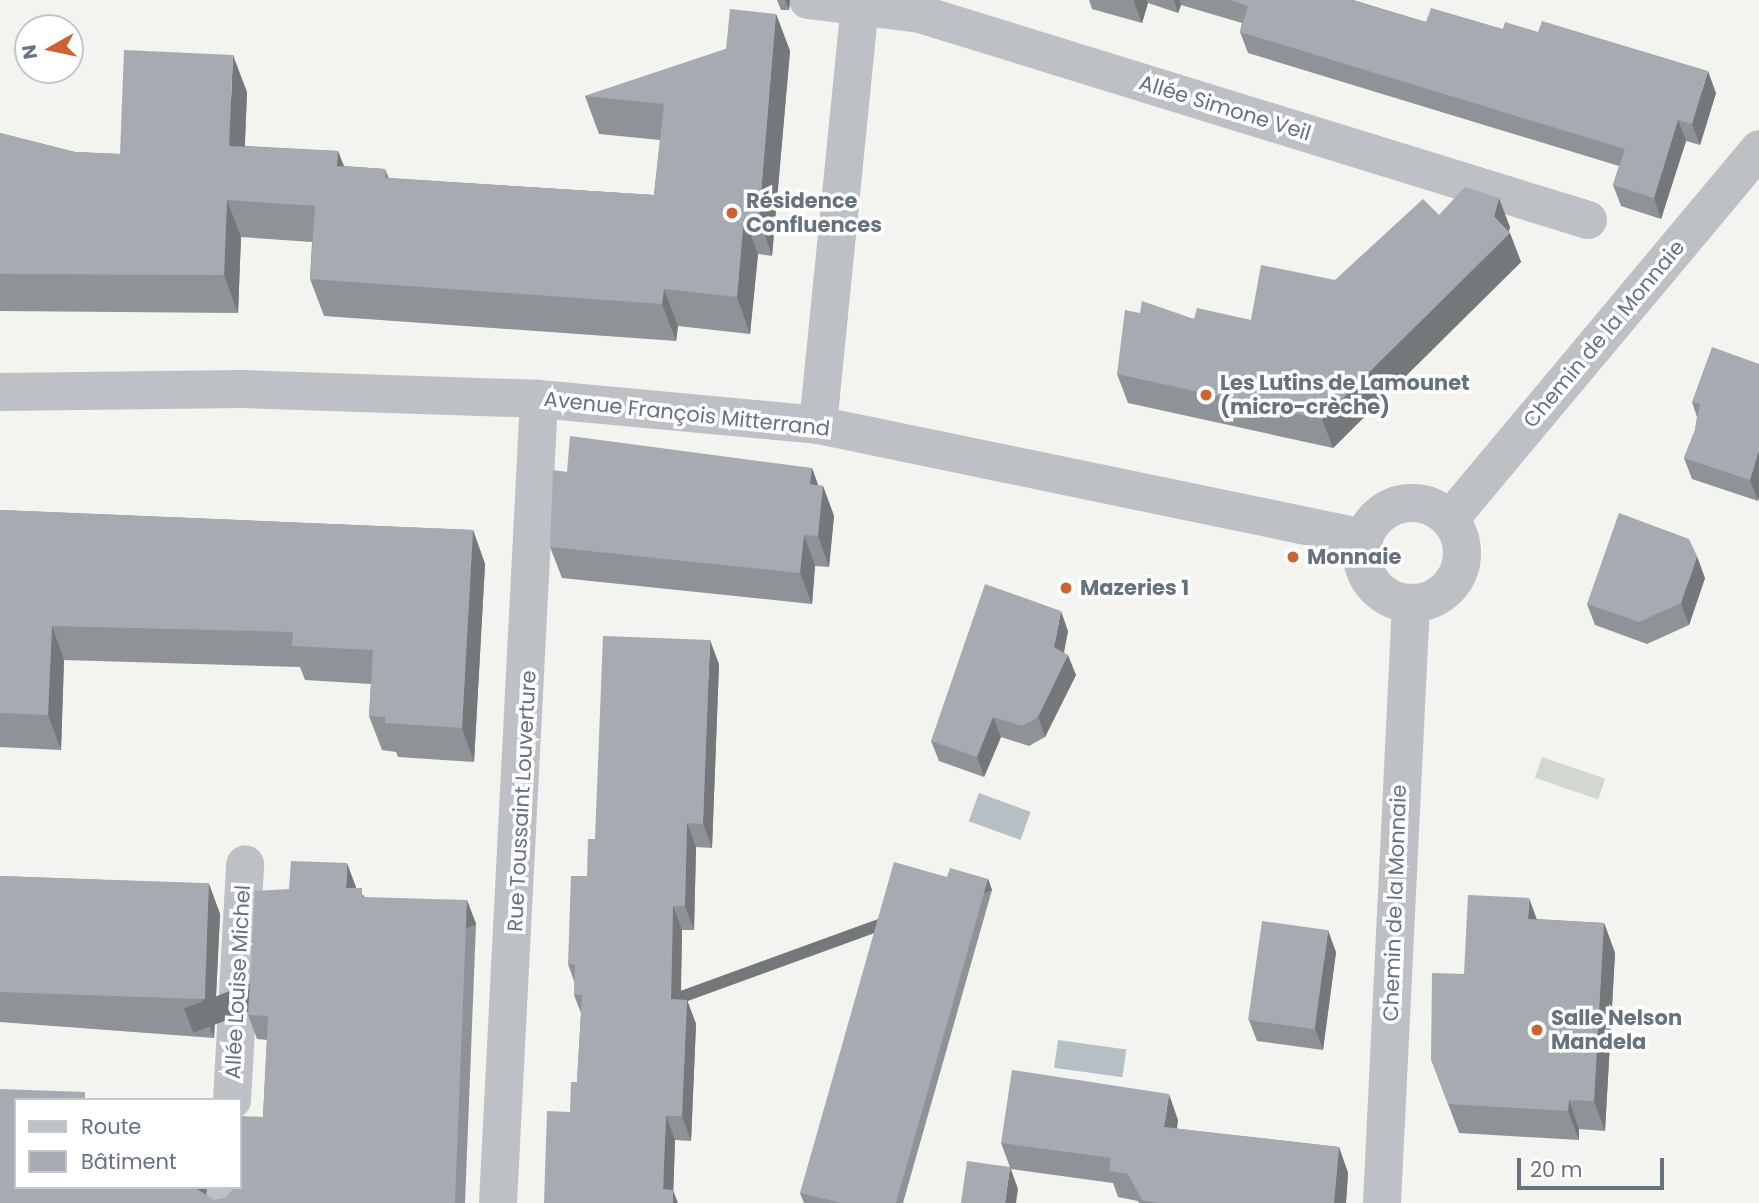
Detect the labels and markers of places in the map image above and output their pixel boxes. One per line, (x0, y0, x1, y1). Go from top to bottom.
place label: Résidence Confluences (746, 188, 882, 238)
marker: Résidence Confluences (724, 205, 740, 221)
place label: Les Lutins de Lamounet (micro-crèche) (1220, 370, 1470, 420)
marker: Les Lutins de Lamounet (micro-crèche) (1198, 387, 1214, 403)
place label: Monnaie (1307, 544, 1401, 570)
marker: Monnaie (1285, 549, 1301, 565)
place label: Mazeries 1 (1080, 575, 1189, 601)
marker: Mazeries 1 (1058, 580, 1074, 596)
place label: Salle Nelson Mandela (1551, 1005, 1682, 1055)
marker: Salle Nelson Mandela (1529, 1022, 1545, 1038)

